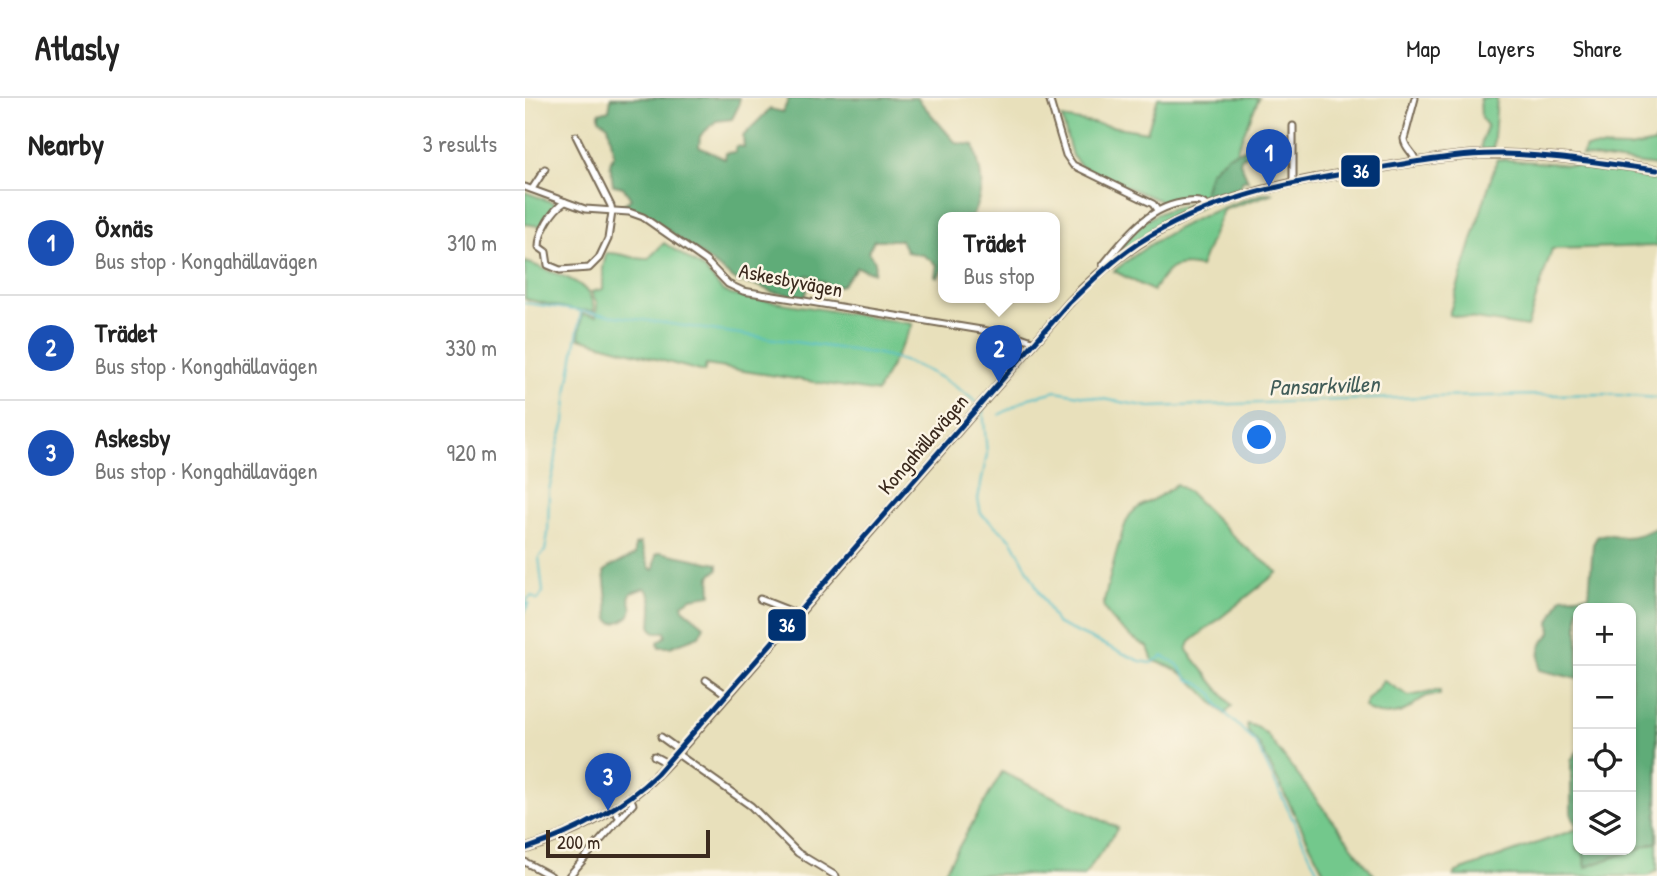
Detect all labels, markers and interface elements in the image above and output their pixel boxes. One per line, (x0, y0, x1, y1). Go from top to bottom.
text: Atlasly (35, 26, 120, 70)
text: Map (1406, 32, 1440, 64)
text: Layers (1478, 32, 1535, 64)
text: Share (1573, 32, 1622, 64)
text: Nearby (28, 124, 104, 164)
text: 3 results (422, 128, 497, 159)
pin: 1 (1246, 129, 1292, 187)
line badge: 36 (1340, 154, 1381, 188)
text: 36 (1353, 158, 1369, 184)
text: Öxnäs (95, 210, 153, 245)
popup (938, 212, 1060, 303)
text: Trädet (964, 225, 1025, 260)
text: 1 (47, 227, 55, 258)
text: 310 m (447, 227, 497, 258)
text: Bus stop · Kongahällavägen (95, 245, 318, 276)
street label: Askesbyvägen (737, 256, 845, 304)
text: Bus stop (964, 260, 1034, 291)
text: Trädet (95, 315, 157, 350)
pin: 2 (976, 325, 1022, 383)
text: 2 (46, 332, 56, 363)
text: 330 m (445, 332, 497, 363)
text: Bus stop · Kongahällavägen (95, 350, 318, 381)
water label: Pansarkvillen (1268, 368, 1381, 402)
street label: Kongahällavägen (871, 387, 975, 501)
text: Askesby (95, 420, 171, 455)
your location (1242, 420, 1276, 454)
text: 3 (46, 437, 56, 468)
text: 920 m (447, 437, 497, 468)
text: Bus stop · Kongahällavägen (95, 455, 318, 486)
map controls (1573, 603, 1636, 855)
button: + (1573, 603, 1636, 666)
line badge: 36 (767, 608, 807, 642)
text: 36 (779, 612, 795, 638)
button: − (1573, 666, 1636, 729)
button: locate (1573, 729, 1636, 792)
pin: 3 (585, 753, 631, 811)
button: layers (1573, 792, 1636, 855)
scale bar (546, 827, 711, 859)
text: 200 m (557, 829, 600, 855)

